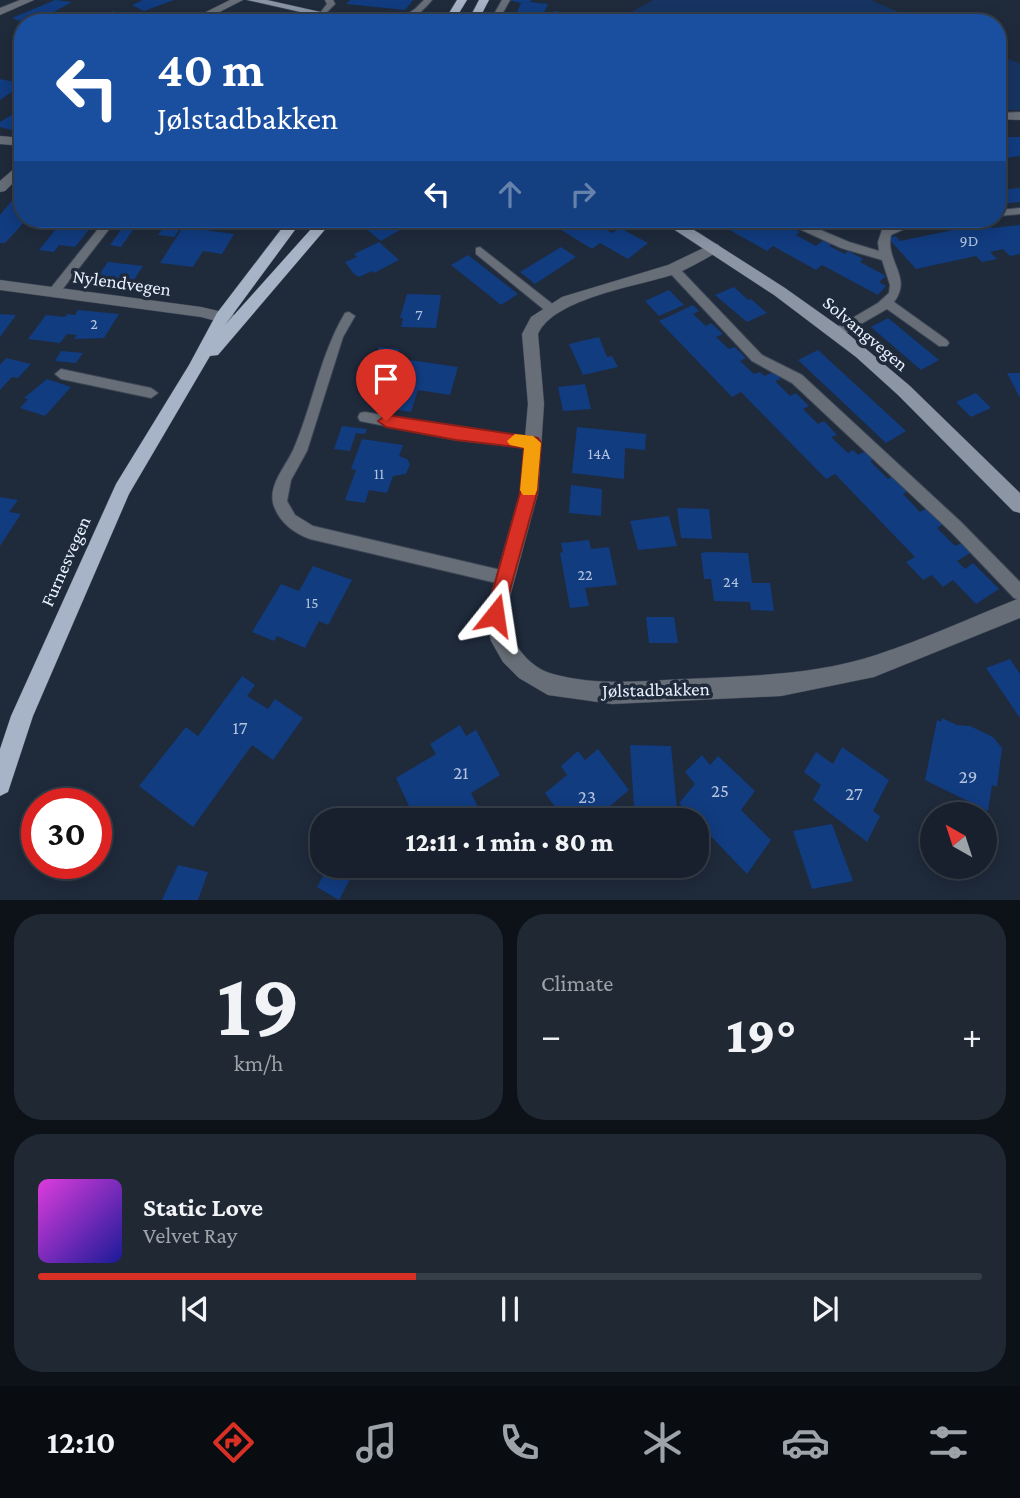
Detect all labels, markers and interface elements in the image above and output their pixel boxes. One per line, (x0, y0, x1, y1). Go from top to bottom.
icon: left (42, 42, 133, 133)
text: 40 m (157, 42, 264, 97)
text: Jølstadbakken (157, 100, 338, 136)
icon: left (418, 175, 456, 213)
icon: ahead (491, 175, 529, 213)
icon: right (564, 175, 602, 213)
house number: 9D (960, 232, 978, 249)
street label: Nylendvegen (71, 265, 173, 300)
street label: Solvangvegen (819, 292, 913, 375)
house number: 7 (415, 306, 423, 323)
house number: 2 (90, 315, 98, 332)
pin (356, 349, 416, 421)
icon: arrive (367, 360, 405, 398)
house number: 14A (588, 445, 611, 462)
house number: 11 (374, 465, 384, 482)
street label: Furnesvegen (36, 513, 95, 610)
house number: 22 (577, 566, 593, 583)
house number: 24 (723, 573, 739, 590)
position arrow (458, 578, 532, 652)
house number: 15 (306, 594, 318, 611)
street label: Jølstadbakken (600, 678, 710, 701)
house number: 17 (232, 717, 248, 738)
house number: 21 (453, 762, 469, 783)
house number: 29 (959, 766, 977, 787)
house number: 25 (711, 780, 729, 801)
house number: 27 (845, 783, 863, 804)
house number: 23 (578, 786, 596, 807)
speed limit sign: 30 (21, 788, 112, 879)
north arrow (920, 802, 998, 878)
map controls (920, 802, 997, 879)
text: 12:11 · 1 min · 80 m (406, 828, 613, 857)
text: 19 (217, 953, 300, 1055)
text: Climate (541, 970, 613, 996)
text: 19° (726, 1005, 797, 1063)
text: − (541, 1014, 561, 1056)
text: + (962, 1014, 982, 1056)
text: km/h (234, 1050, 283, 1076)
text: Static Love (143, 1193, 263, 1222)
text: Velvet Ray (143, 1222, 237, 1248)
icon: previous (176, 1290, 214, 1328)
icon: pause (491, 1290, 529, 1328)
icon: next (806, 1290, 844, 1328)
icon: directions (209, 1418, 258, 1467)
icon: music (352, 1418, 401, 1467)
icon: phone (495, 1418, 544, 1467)
icon: climate (638, 1418, 687, 1467)
icon: car (781, 1418, 830, 1467)
icon: filters (924, 1418, 973, 1467)
text: 12:10 (47, 1424, 116, 1460)

